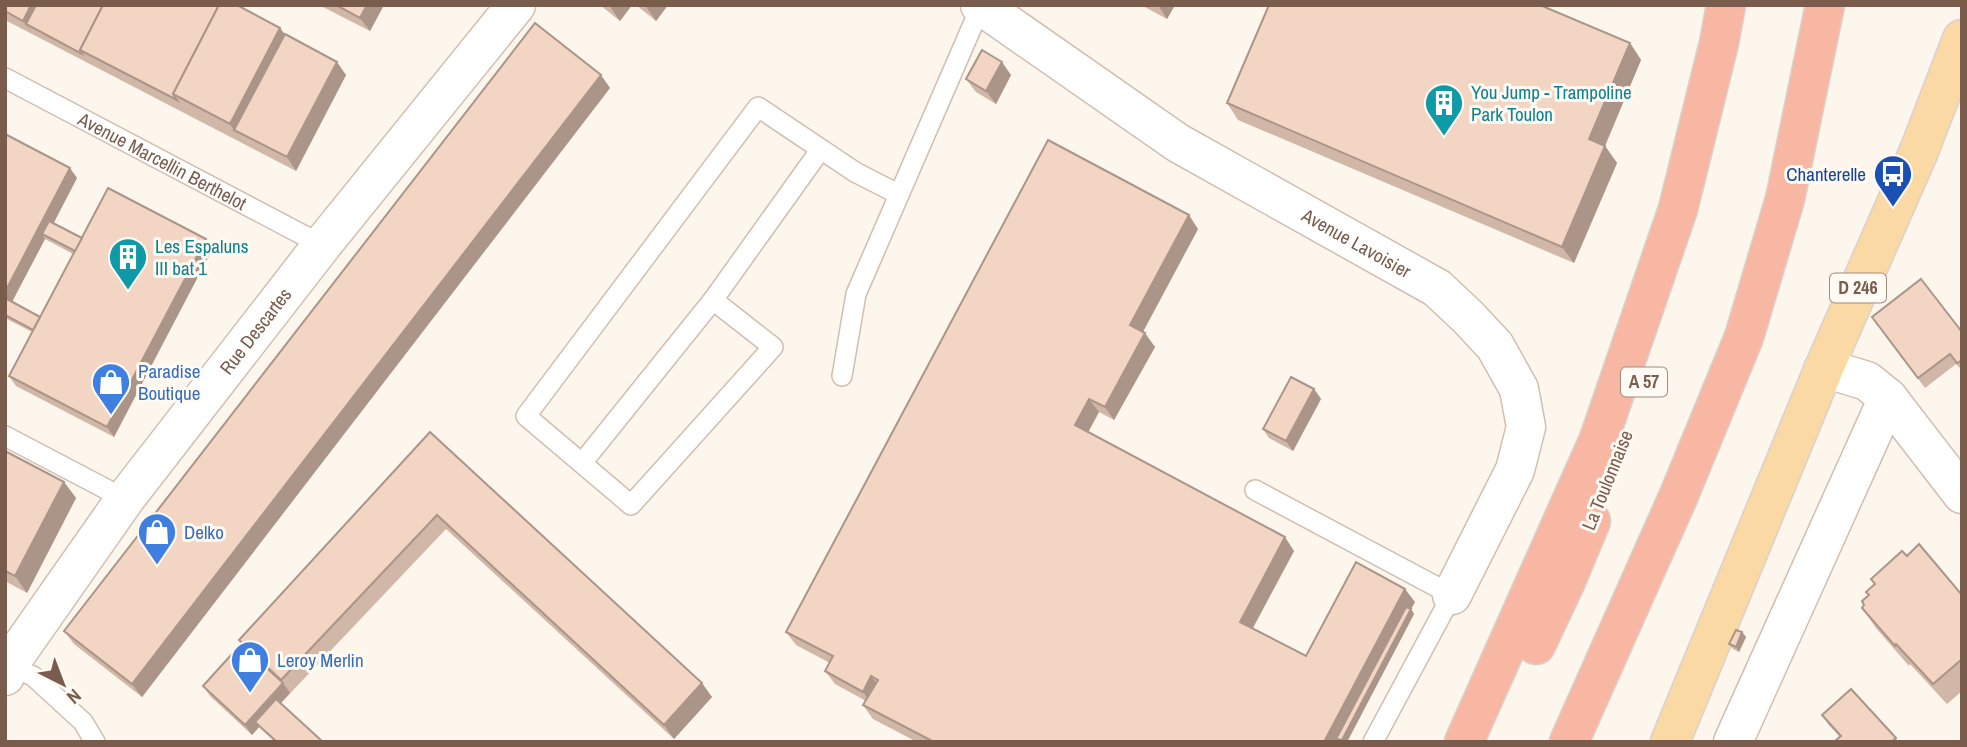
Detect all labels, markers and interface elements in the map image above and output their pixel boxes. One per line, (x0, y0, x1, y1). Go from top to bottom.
place label: You Jump - Trampoline Park Toulon (1471, 79, 1632, 127)
building icon: You Jump - Trampoline Park Toulon (1423, 82, 1465, 137)
street label: Avenue Marcellin Berthelot (73, 105, 252, 216)
bus stop icon: Chanterelle (1872, 153, 1914, 208)
place label: Chanterelle (1786, 161, 1866, 187)
street label: Avenue Lavoisier (1297, 202, 1416, 284)
place label: Les Espaluns III bat 1 (155, 233, 249, 281)
building icon: Les Espaluns III bat 1 (107, 236, 149, 291)
road number: D 246 (1830, 274, 1886, 302)
street label: Rue Descartes (213, 282, 297, 380)
place label: Paradise Boutique (138, 358, 200, 406)
shop icon: Paradise Boutique (90, 361, 132, 416)
road number: A 57 (1621, 368, 1667, 396)
street label: La Toulonnaise (1575, 426, 1639, 534)
shop icon: Delko (136, 511, 178, 566)
place label: Delko (184, 519, 224, 545)
shop icon: Leroy Merlin (229, 639, 271, 694)
place label: Leroy Merlin (277, 647, 364, 673)
north arrow (28, 649, 98, 719)
text: N (61, 683, 87, 710)

